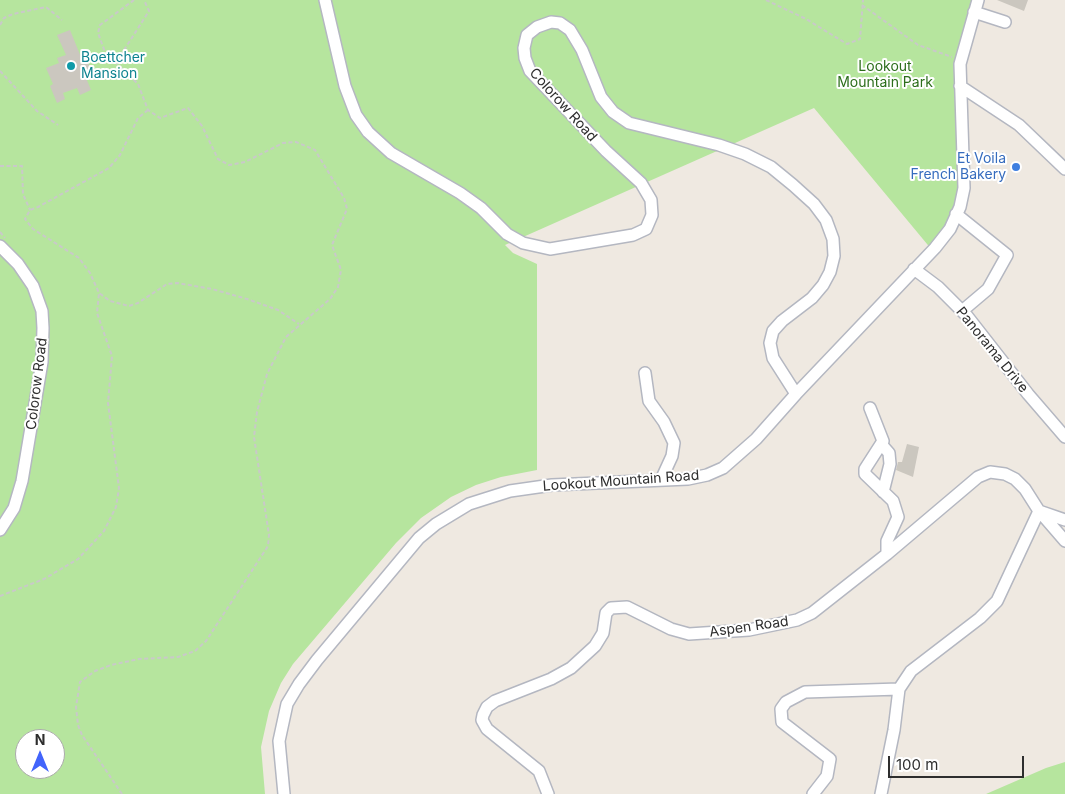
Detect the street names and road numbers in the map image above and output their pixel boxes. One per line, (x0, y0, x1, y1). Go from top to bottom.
street label: Colorow Road (526, 65, 600, 145)
street label: Panorama Drive (952, 304, 1032, 396)
street label: Colorow Road (23, 337, 51, 431)
street label: Lookout Mountain Road (542, 467, 700, 495)
street label: Aspen Road (708, 613, 790, 641)

